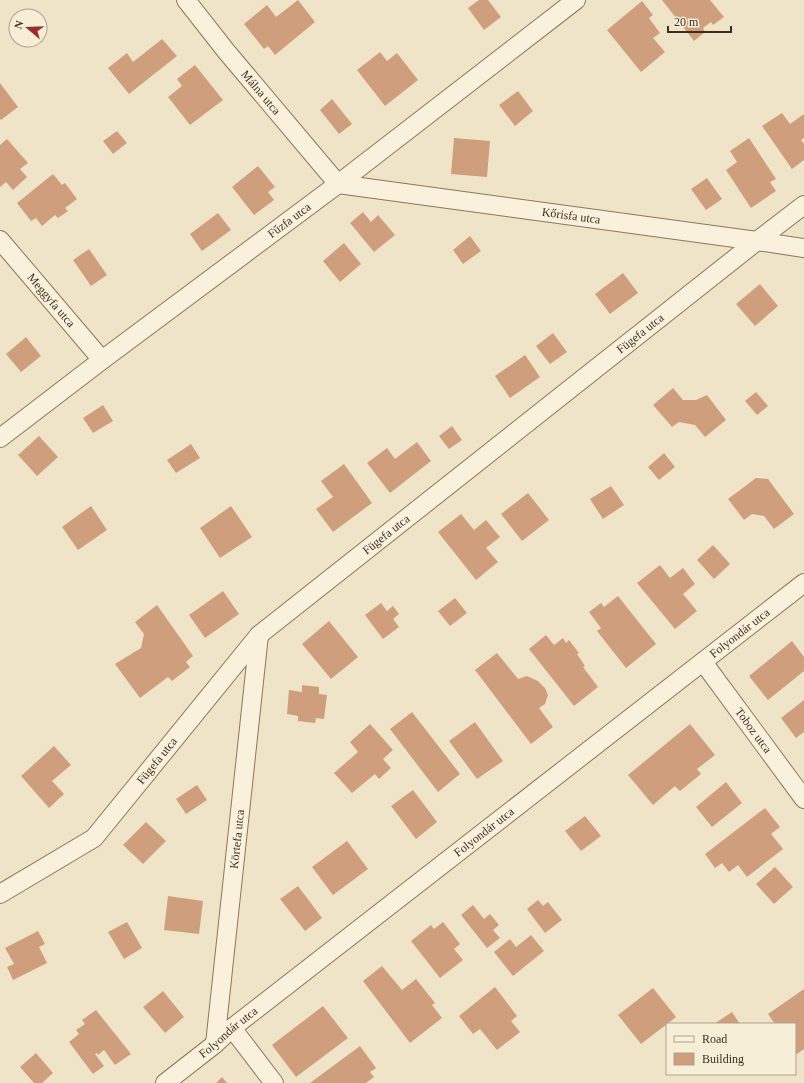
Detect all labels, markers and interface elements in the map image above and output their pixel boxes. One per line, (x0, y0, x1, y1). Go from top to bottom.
north arrow (8, 8, 48, 48)
scale bar (668, 8, 731, 34)
text: 20 m (674, 15, 699, 29)
text: N (12, 19, 26, 30)
street label: Málna utca (238, 67, 284, 118)
street label: Fűzfa utca (265, 199, 314, 241)
street label: Kőrisfa utca (541, 205, 602, 227)
street label: Meggyfa utca (24, 270, 78, 331)
street label: Fügefa utca (614, 310, 667, 356)
street label: Fügefa utca (360, 511, 413, 557)
street label: Folyondár utca (707, 605, 773, 661)
street label: Toboz utca (732, 705, 775, 756)
street label: Fügefa utca (134, 734, 180, 787)
street label: Folyondár utca (451, 804, 517, 860)
street label: Körtefa utca (227, 808, 247, 870)
street label: Folyondár utca (196, 1003, 261, 1061)
legend (666, 1023, 796, 1075)
text: Road (702, 1032, 727, 1046)
text: Building (702, 1052, 744, 1066)

